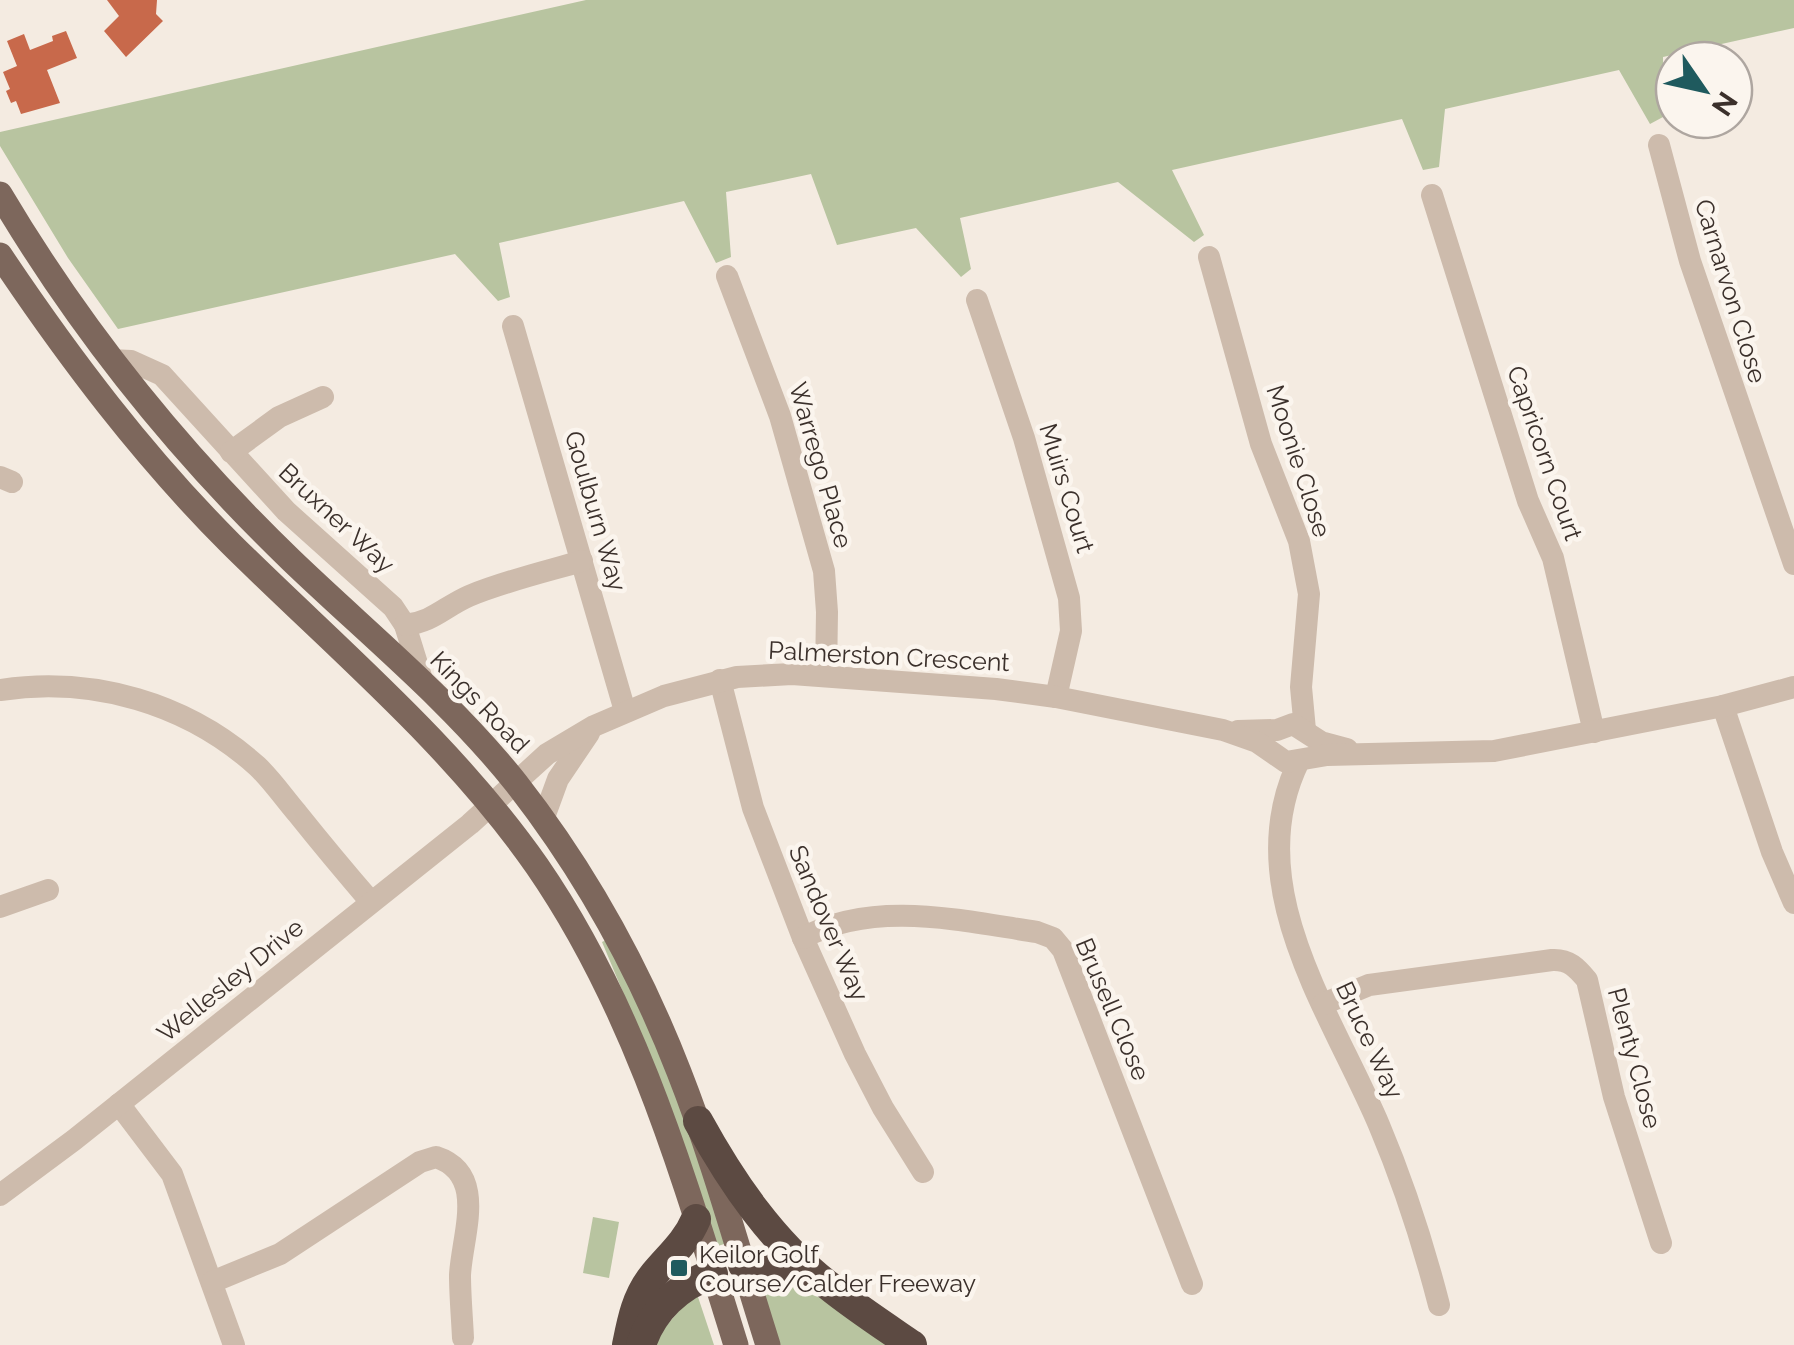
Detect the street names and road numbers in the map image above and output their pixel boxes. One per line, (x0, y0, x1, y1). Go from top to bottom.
street label: Carnarvon Close (1689, 195, 1773, 387)
street label: Capricorn Court (1501, 362, 1589, 545)
street label: Warrego Place (783, 379, 859, 551)
street label: Moonie Close (1260, 381, 1338, 541)
street label: Muirs Court (1033, 420, 1101, 557)
street label: Goulburn Way (559, 427, 633, 595)
street label: Bruxner Way (273, 457, 401, 580)
street label: Palmerston Crescent (768, 635, 1011, 677)
street label: Kings Road (424, 645, 536, 759)
street label: Sandover Way (783, 841, 875, 1006)
street label: Wellesley Drive (151, 912, 309, 1048)
street label: Brusell Close (1070, 933, 1156, 1085)
street label: Bruce Way (1330, 977, 1410, 1104)
street label: Plenty Close (1602, 984, 1668, 1132)

